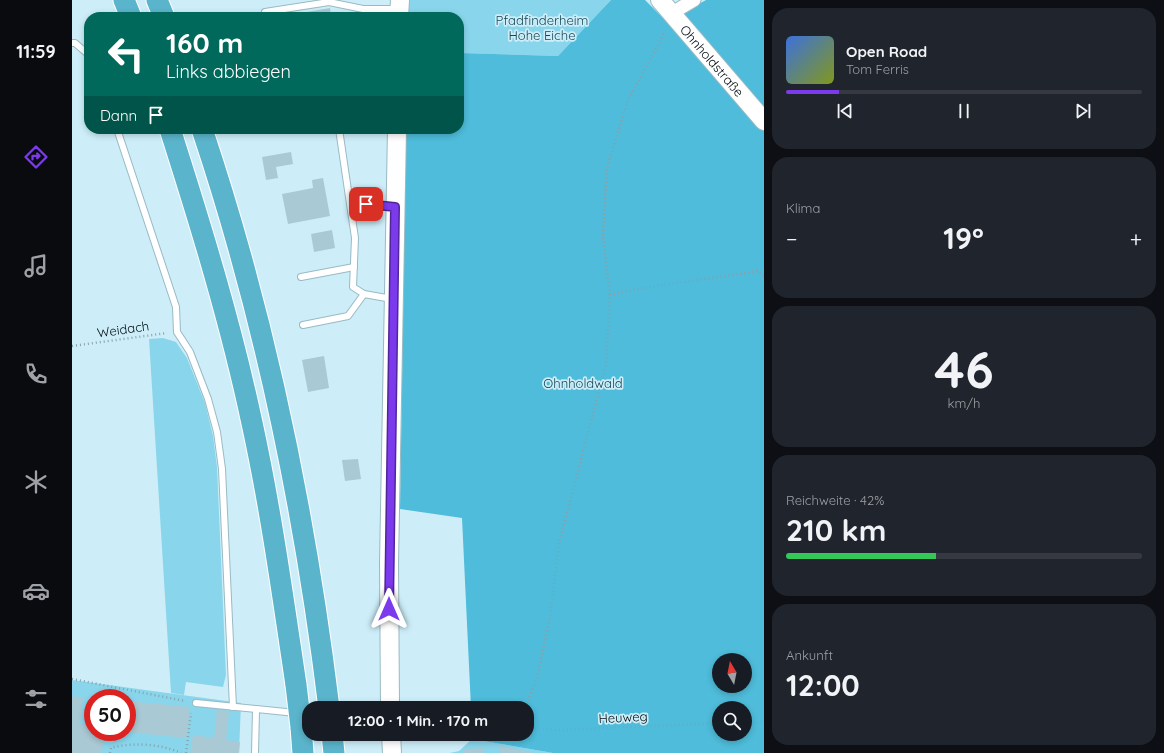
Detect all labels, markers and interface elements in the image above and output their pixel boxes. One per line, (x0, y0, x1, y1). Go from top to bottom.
park label: Pfadfinderheim Hohe Eiche (496, 12, 588, 43)
street label: Ohnholdstraße (677, 22, 747, 100)
text: 160 m (166, 25, 243, 60)
icon: left (100, 28, 152, 80)
text: 11:59 (16, 40, 56, 63)
text: Open Road (846, 42, 927, 61)
text: Links abbiegen (166, 60, 291, 83)
text: Tom Ferris (846, 61, 909, 77)
icon: previous (834, 100, 856, 122)
icon: pause (953, 100, 975, 122)
icon: next (1072, 100, 1094, 122)
icon: arrive (145, 104, 167, 126)
text: Dann (100, 106, 137, 125)
icon: directions (22, 143, 50, 171)
pin (349, 187, 383, 221)
icon: arrive (355, 193, 377, 215)
text: Klima (786, 200, 820, 216)
text: 19° (943, 219, 984, 257)
text: − (786, 225, 797, 253)
text: + (1130, 225, 1142, 253)
icon: music (22, 252, 50, 280)
street label: Weidach (96, 317, 150, 341)
text: 46 (934, 336, 994, 401)
icon: phone (22, 360, 50, 388)
park label: Ohnholdwald (543, 375, 623, 391)
text: km/h (948, 395, 980, 411)
icon: climate (22, 468, 50, 496)
text: Reichweite · 42% (786, 492, 884, 508)
text: 210 km (786, 511, 886, 549)
icon: car (22, 577, 50, 605)
position arrow (368, 588, 410, 630)
text: Ankunft (786, 647, 833, 663)
north arrow (712, 653, 752, 693)
map controls (712, 653, 752, 741)
text: 12:00 (786, 666, 860, 704)
icon: filters (22, 685, 50, 713)
speed limit sign: 50 (84, 689, 136, 741)
button: search (712, 701, 752, 741)
street label: Heuweg (598, 708, 648, 726)
text: 12:00 · 1 Min. · 170 m (348, 711, 488, 730)

